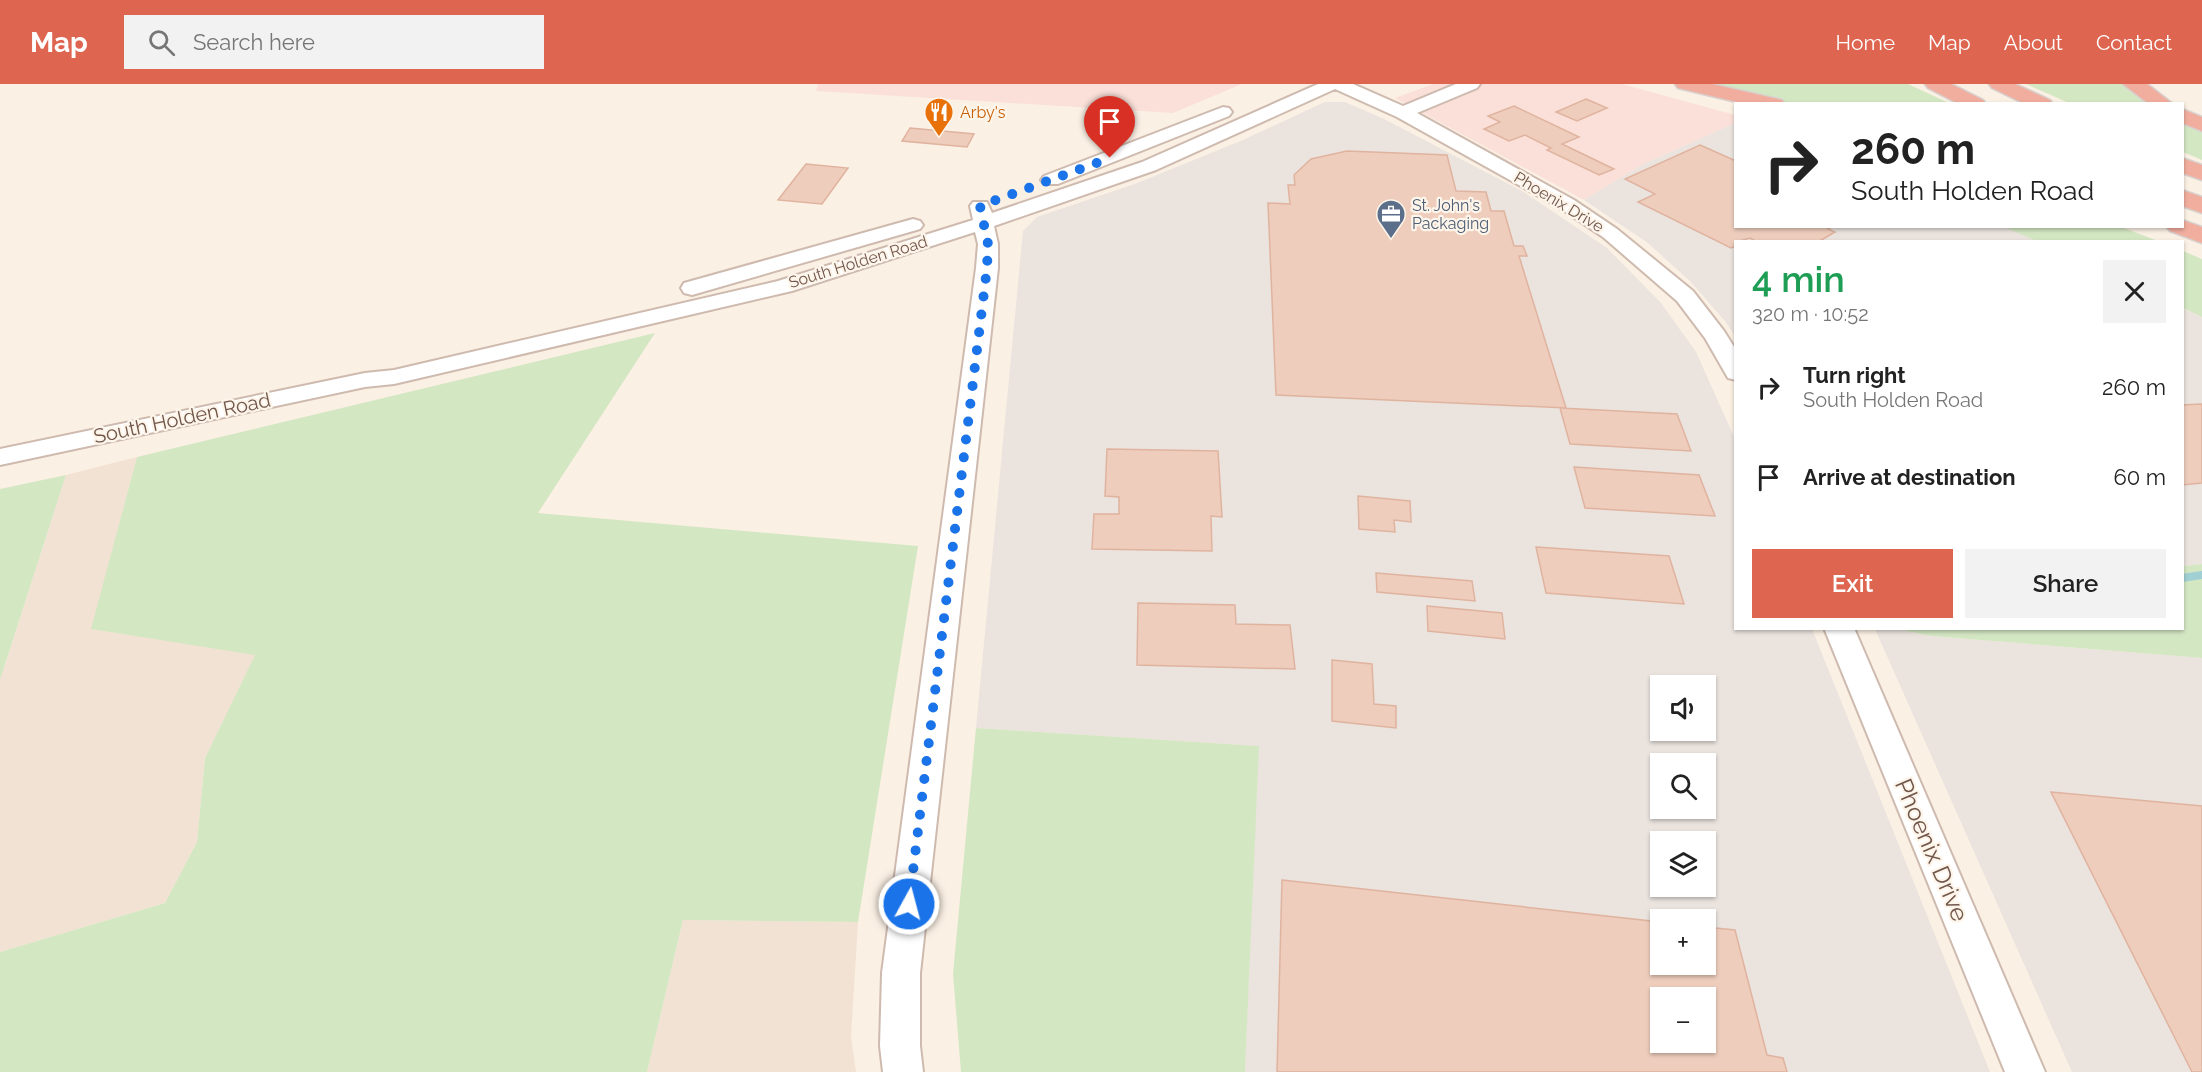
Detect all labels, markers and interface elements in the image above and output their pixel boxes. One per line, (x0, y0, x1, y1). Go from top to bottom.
search box (124, 15, 544, 69)
text: Map (30, 26, 88, 59)
icon: search (145, 26, 178, 59)
text: Search here (193, 29, 315, 55)
text: Home (1836, 30, 1895, 55)
text: Map (1928, 30, 1971, 55)
text: About (2004, 30, 2063, 55)
text: Contact (2096, 30, 2172, 55)
restaurant icon: Arby's (923, 96, 955, 138)
pin (1084, 96, 1135, 158)
place label: Arby's (960, 103, 1006, 122)
icon: arrive (1093, 105, 1126, 138)
text: 260 m (1851, 125, 1975, 174)
icon: right (1752, 126, 1830, 204)
street label: Phoenix Drive (1511, 168, 1607, 236)
text: South Holden Road (1851, 175, 2094, 206)
place label: St. John's Packaging (1412, 196, 1489, 233)
office icon: St. John's Packaging (1375, 198, 1407, 240)
street label: South Holden Road (786, 232, 930, 292)
text: 4 min (1752, 258, 1845, 300)
button: close (2103, 260, 2166, 323)
text: 320 m · 10:52 (1752, 302, 1869, 326)
text: Turn right (1803, 362, 1906, 388)
icon: right (1752, 371, 1785, 404)
text: 260 m (2102, 374, 2166, 400)
street label: South Holden Road (91, 388, 273, 448)
text: South Holden Road (1803, 388, 1983, 412)
icon: arrive (1752, 461, 1785, 494)
text: Arrive at destination (1803, 464, 2016, 490)
text: 60 m (2113, 464, 2166, 490)
button: Exit (1752, 549, 1953, 618)
button: Share (1965, 549, 2166, 618)
map controls (1650, 675, 1716, 1053)
button: sound (1650, 675, 1716, 741)
button: search (1650, 753, 1716, 819)
street label: Phoenix Drive (1889, 774, 1975, 926)
button: layers (1650, 831, 1716, 897)
position arrow (877, 872, 941, 936)
button: + (1650, 909, 1716, 975)
button: − (1650, 987, 1716, 1053)

